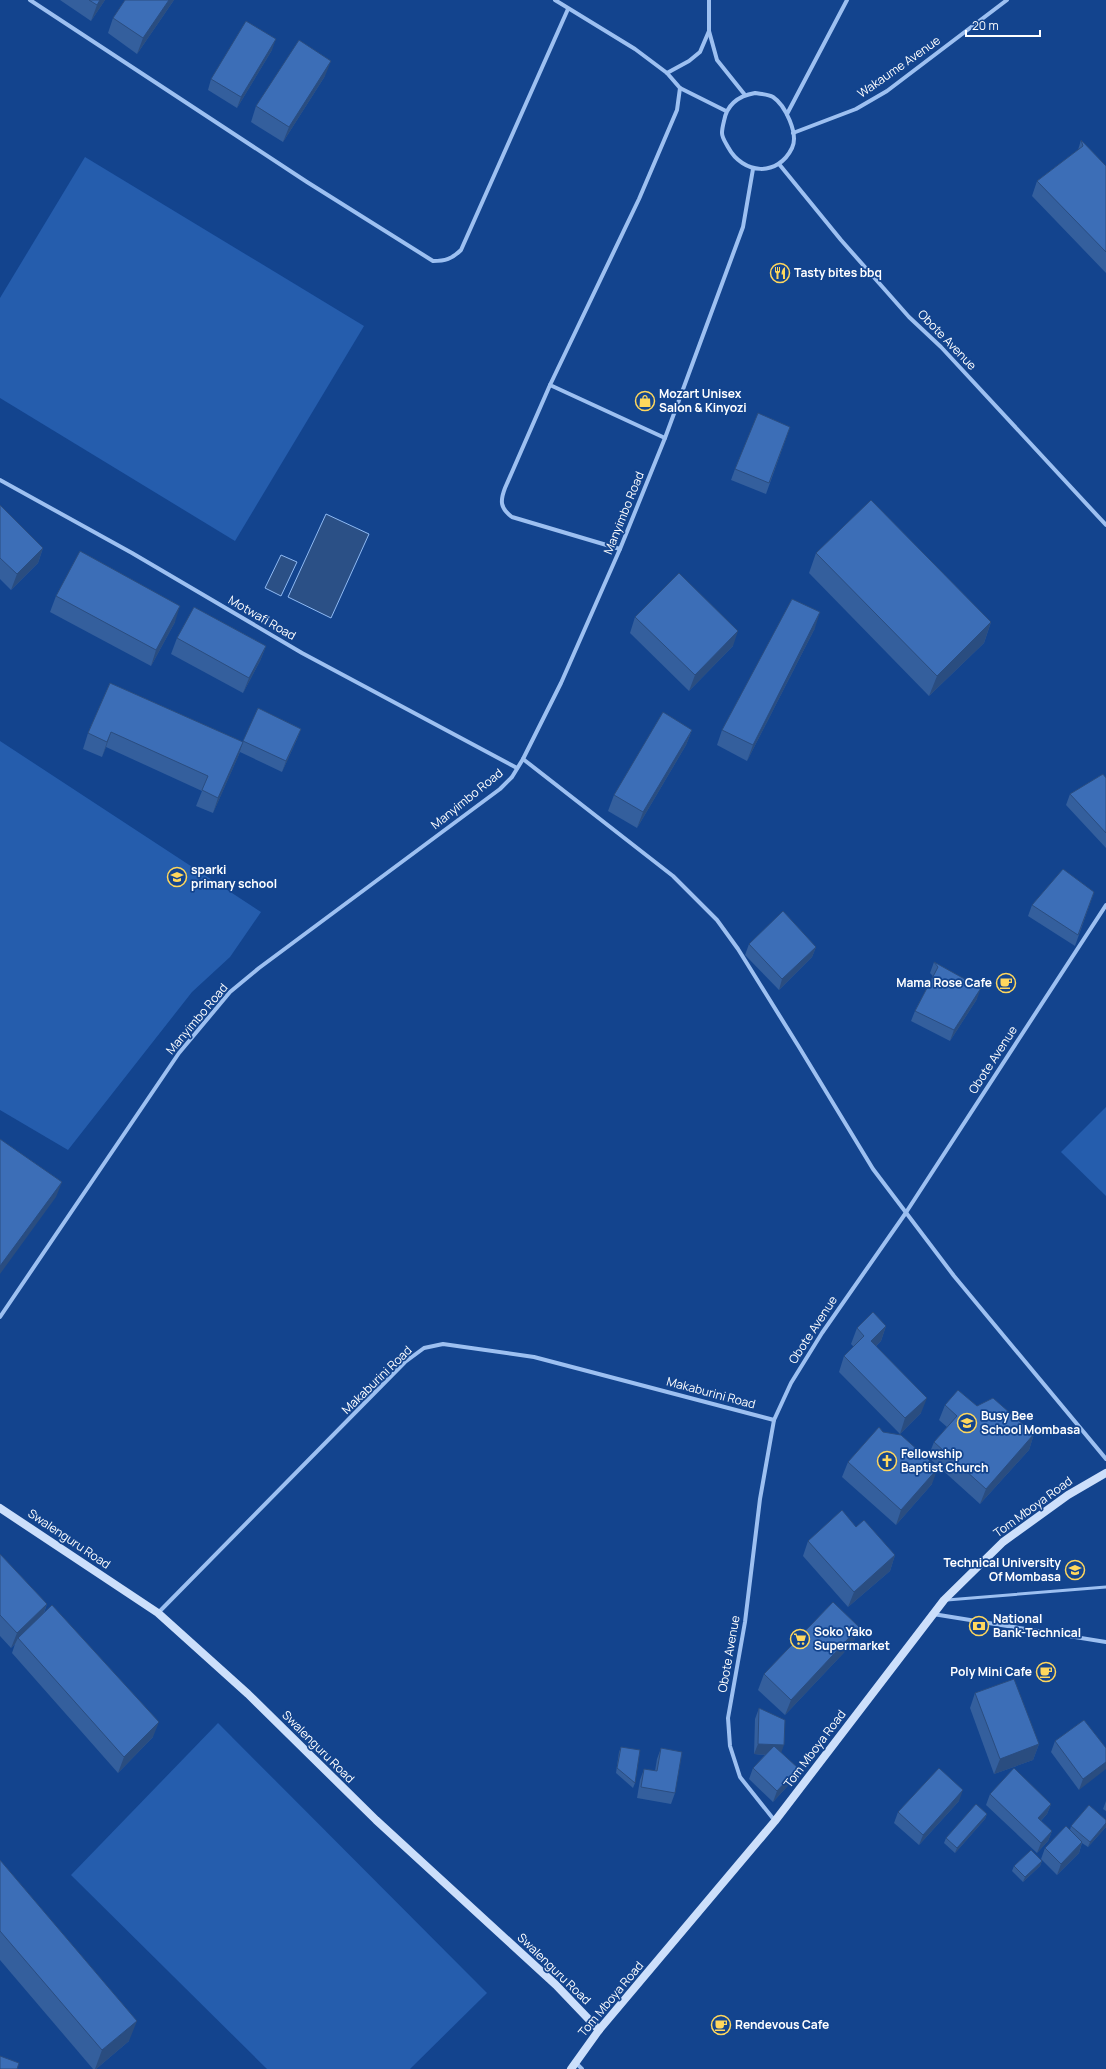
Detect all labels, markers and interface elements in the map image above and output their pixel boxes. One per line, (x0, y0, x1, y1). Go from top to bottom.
scale bar (966, 12, 1040, 38)
text: 20 m (972, 17, 999, 34)
street label: Wakaume Avenue (854, 32, 944, 102)
restaurant icon: Tasty bites bbq (769, 262, 791, 284)
place label: Tasty bites bbq (794, 264, 882, 281)
street label: Obote Avenue (914, 306, 981, 374)
place label: Mozart Unisex Salon & Kinyozi (659, 385, 747, 416)
shop icon: Mozart Unisex Salon & Kinyozi (634, 390, 656, 412)
street label: Manyimbo Road (599, 469, 648, 557)
street label: Motwafi Road (225, 591, 299, 644)
street label: Manyimbo Road (427, 764, 506, 833)
place label: sparki primary school (191, 861, 277, 892)
school or university icon: sparki primary school (166, 866, 188, 888)
cafe icon: Mama Rose Cafe (995, 972, 1017, 994)
place label: Mama Rose Cafe (896, 974, 992, 991)
street label: Manyimbo Road (162, 980, 231, 1058)
street label: Obote Avenue (964, 1022, 1021, 1097)
street label: Obote Avenue (784, 1292, 841, 1367)
street label: Makaburini Road (338, 1342, 415, 1418)
street label: Makaburini Road (665, 1372, 758, 1413)
place label: Busy Bee School Mombasa (981, 1407, 1080, 1438)
school or university icon: Busy Bee School Mombasa (956, 1412, 978, 1434)
place label: Fellowship Baptist Church (901, 1445, 989, 1476)
church icon: Fellowship Baptist Church (876, 1450, 898, 1472)
street label: Tom Mboya Road (990, 1472, 1076, 1541)
street label: Swalenguru Road (25, 1505, 114, 1573)
place label: Technical University Of Mombasa (943, 1554, 1061, 1585)
school or university icon: Technical University Of Mombasa (1064, 1559, 1086, 1581)
place label: National Bank-Technical (993, 1610, 1081, 1641)
street label: Obote Avenue (713, 1614, 744, 1694)
bank icon: National Bank-Technical (968, 1615, 990, 1637)
place label: Soko Yako Supermarket (814, 1623, 890, 1654)
supermarket icon: Soko Yako Supermarket (789, 1628, 811, 1650)
cafe icon: Poly Mini Cafe (1035, 1661, 1057, 1683)
place label: Poly Mini Cafe (950, 1663, 1032, 1680)
street label: Tom Mboya Road (780, 1706, 850, 1791)
street label: Swalenguru Road (278, 1707, 358, 1787)
street label: Swalenguru Road (514, 1929, 595, 2008)
street label: Tom Mboya Road (574, 1957, 647, 2040)
cafe icon: Rendevous Cafe (710, 2014, 732, 2036)
place label: Rendevous Cafe (735, 2016, 829, 2033)

